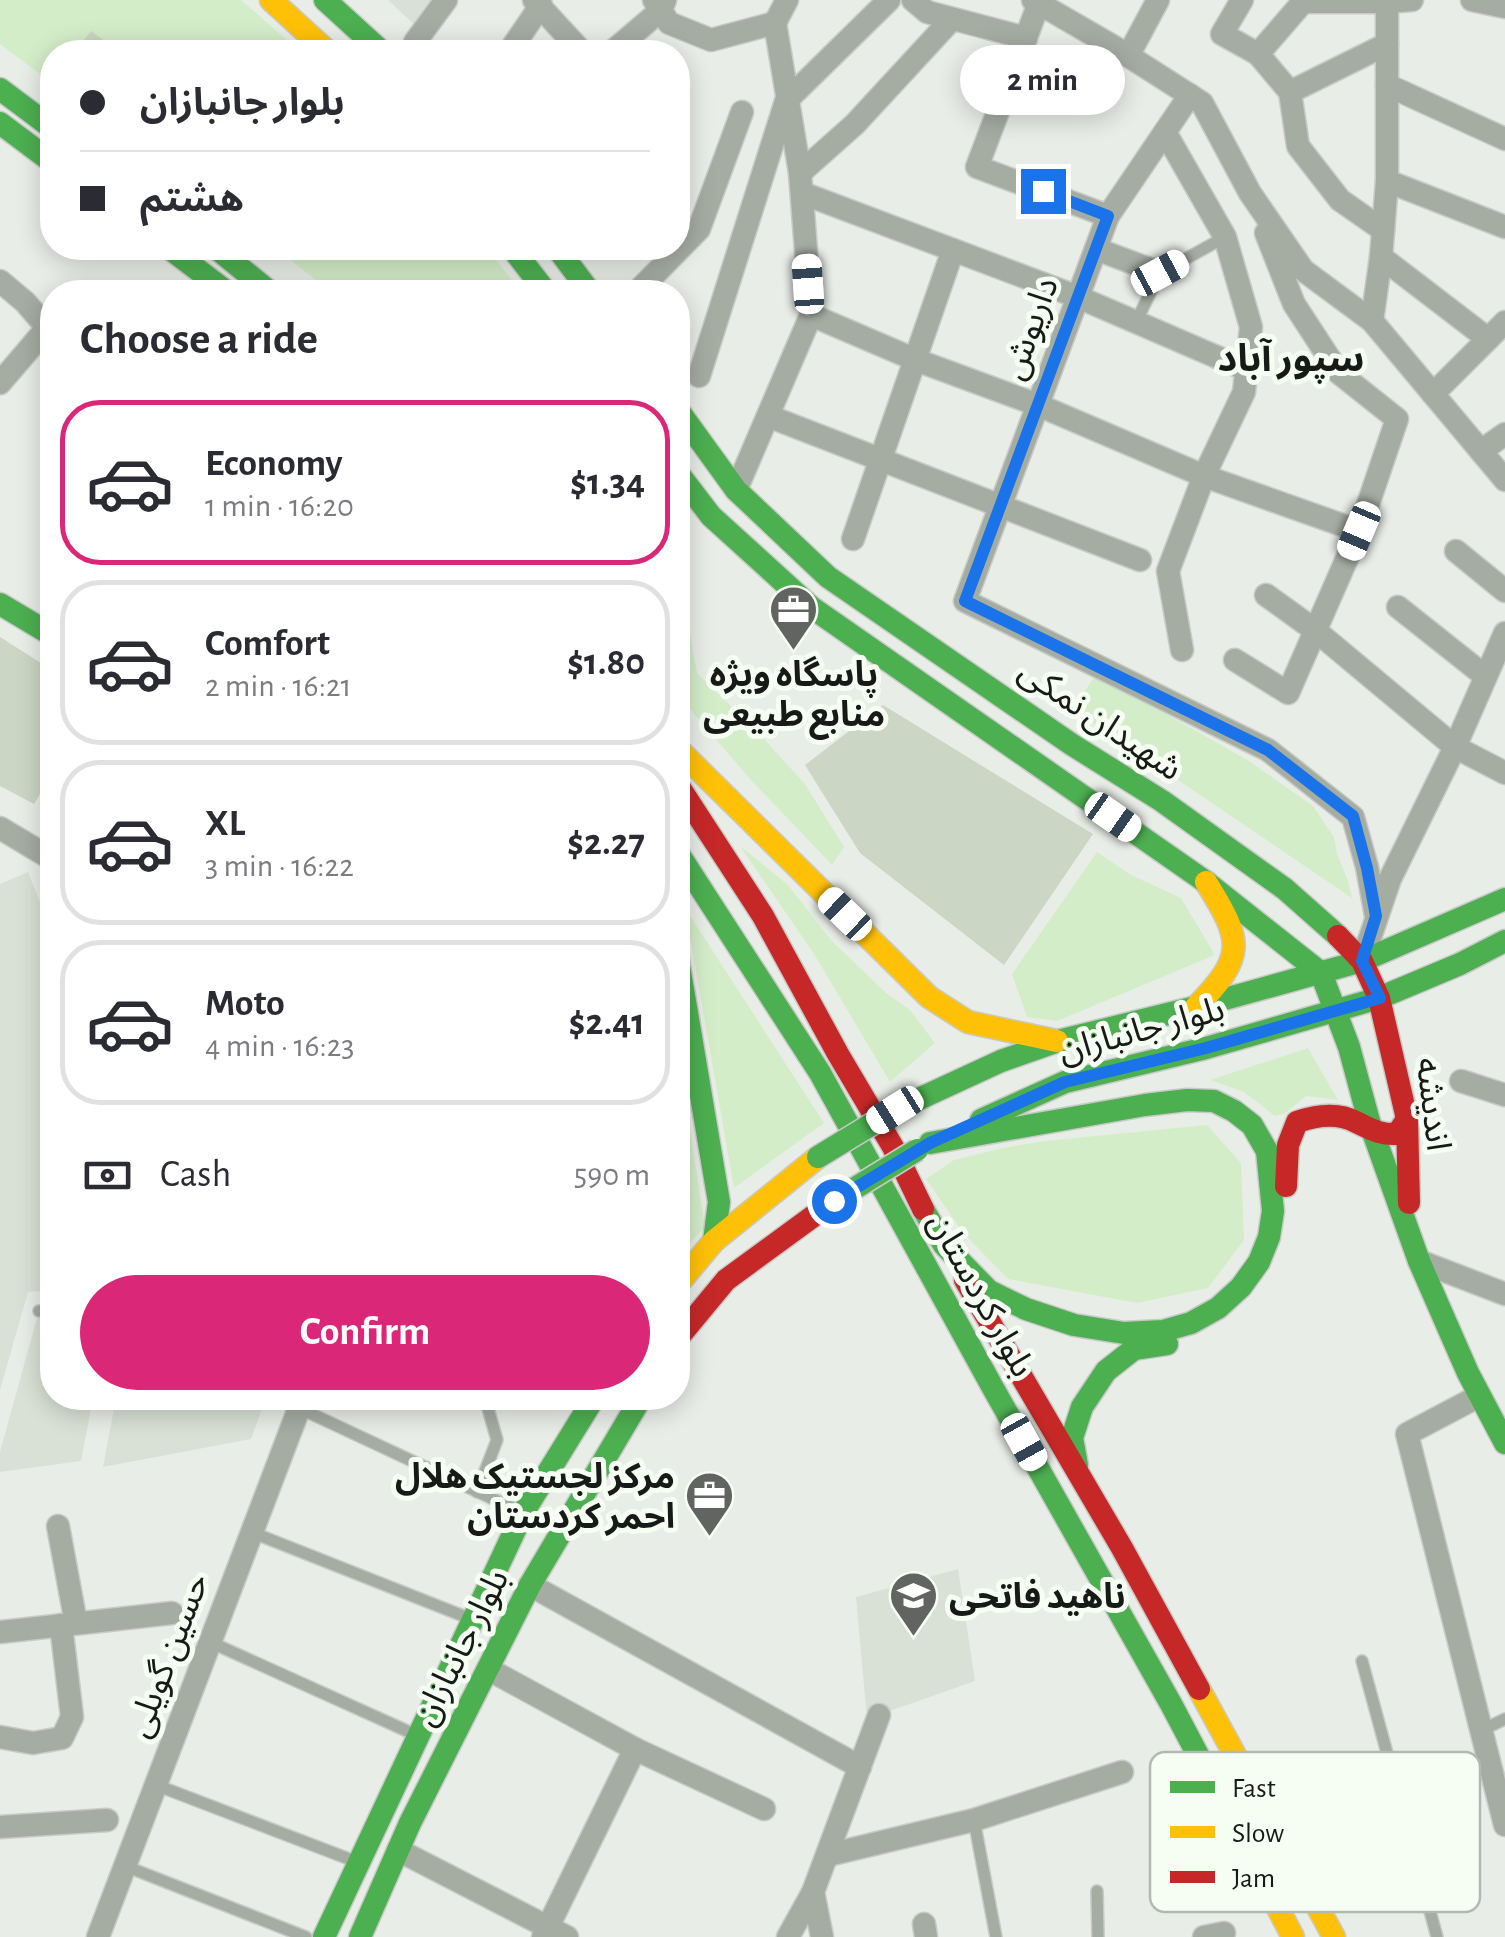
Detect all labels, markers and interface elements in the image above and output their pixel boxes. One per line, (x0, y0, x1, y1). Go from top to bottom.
callout: 2 min (960, 46, 1126, 116)
text: 2 min (1007, 64, 1078, 96)
text: بلوار جانبازان (140, 85, 345, 123)
route end (1021, 169, 1066, 214)
text: هشتم (140, 181, 244, 219)
car (1126, 246, 1194, 300)
car (791, 253, 825, 315)
street label: داریوش (996, 273, 1067, 385)
text: Choose a ride (80, 317, 318, 362)
district label: سپور آباد (1218, 338, 1364, 384)
icon: car (85, 438, 175, 528)
text: Economy (205, 445, 343, 483)
text: $1.34 (570, 464, 645, 502)
text: 1 min · 16:20 (205, 490, 354, 522)
car (1333, 498, 1385, 564)
office icon: پاسگاه ویژه منابع طبیعی (768, 584, 820, 652)
icon: car (85, 618, 175, 708)
text: Comfort (205, 625, 330, 663)
text: $1.80 (567, 644, 645, 682)
street label: شهیدان نمکی (1012, 653, 1188, 788)
place label: پاسگاه ویژه منابع طبیعی (703, 655, 885, 740)
text: 2 min · 16:21 (205, 670, 352, 702)
car (1080, 788, 1146, 846)
icon: car (85, 798, 175, 888)
text: XL (205, 805, 245, 843)
text: $2.27 (567, 824, 645, 862)
text: 3 min · 16:22 (205, 850, 354, 882)
car (813, 882, 877, 946)
icon: car (85, 978, 175, 1068)
text: Moto (205, 985, 285, 1023)
street label: بلوار جانبازان (1055, 992, 1229, 1071)
text: $2.41 (569, 1004, 645, 1042)
text: 4 min · 16:23 (205, 1030, 355, 1062)
street label: اندیشه (1409, 1056, 1456, 1153)
car (862, 1081, 928, 1139)
icon: cash (80, 1148, 135, 1203)
text: Cash (160, 1156, 231, 1194)
text: 590 m (574, 1159, 650, 1191)
route start (812, 1179, 857, 1224)
street label: بلوار کردستان (920, 1207, 1040, 1384)
button: Confirm (80, 1275, 650, 1390)
car (996, 1408, 1052, 1476)
place label: مرکز لجستیک هلال احمر کردستان (395, 1460, 675, 1536)
office icon: مرکز لجستیک هلال احمر کردستان (684, 1470, 736, 1538)
street label: بلوار جانبازان (407, 1564, 517, 1732)
street label: حسین گویلی (120, 1568, 217, 1743)
school or university icon: ناهید فاتحی (888, 1570, 940, 1638)
place label: ناهید فاتحی (949, 1578, 1126, 1616)
legend (1150, 1752, 1480, 1912)
text: Fast (1232, 1775, 1276, 1803)
text: Slow (1232, 1820, 1284, 1848)
text: Jam (1232, 1865, 1275, 1893)

